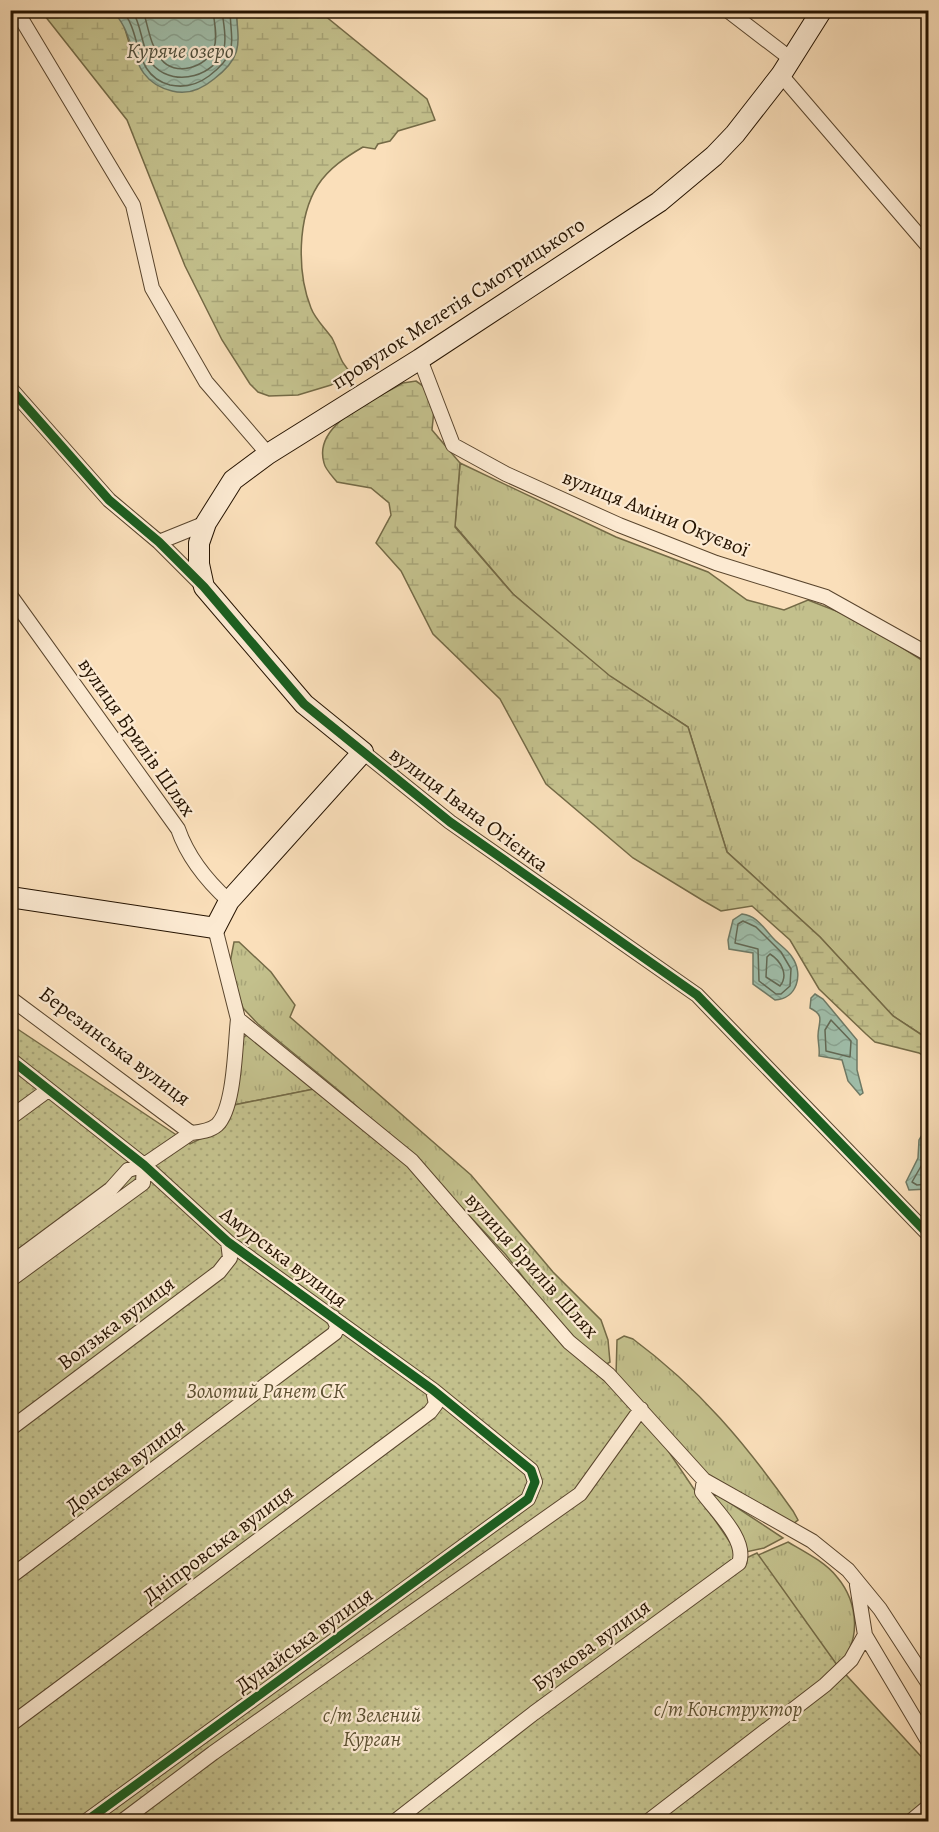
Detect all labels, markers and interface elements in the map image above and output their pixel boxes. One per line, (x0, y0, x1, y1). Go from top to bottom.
water label: Куряче озеро (126, 36, 234, 66)
street label: провулок Мелетія Смотрицького (326, 210, 590, 396)
street label: вулиця Аміни Окуєвої (558, 463, 754, 563)
street label: вулиця Брилів Шлях (72, 652, 203, 823)
street label: вулиця Івана Огієнка (384, 740, 555, 878)
street label: Березинська вулиця (34, 980, 196, 1112)
street label: вулиця Брилів Шлях (459, 1186, 606, 1345)
street label: Амурська вулиця (214, 1199, 354, 1314)
street label: Волзька вулиця (52, 1270, 180, 1376)
park label: Золотий Ранет СК (186, 1377, 347, 1405)
street label: Донська вулиця (60, 1412, 190, 1520)
street label: Дніпровська вулиця (137, 1478, 299, 1610)
street label: Дунайська вулиця (230, 1581, 378, 1699)
street label: Бузкова вулиця (526, 1593, 656, 1697)
park label: с/т Конструктор (654, 1695, 803, 1723)
park label: с/т Зелений Курган (323, 1701, 421, 1753)

